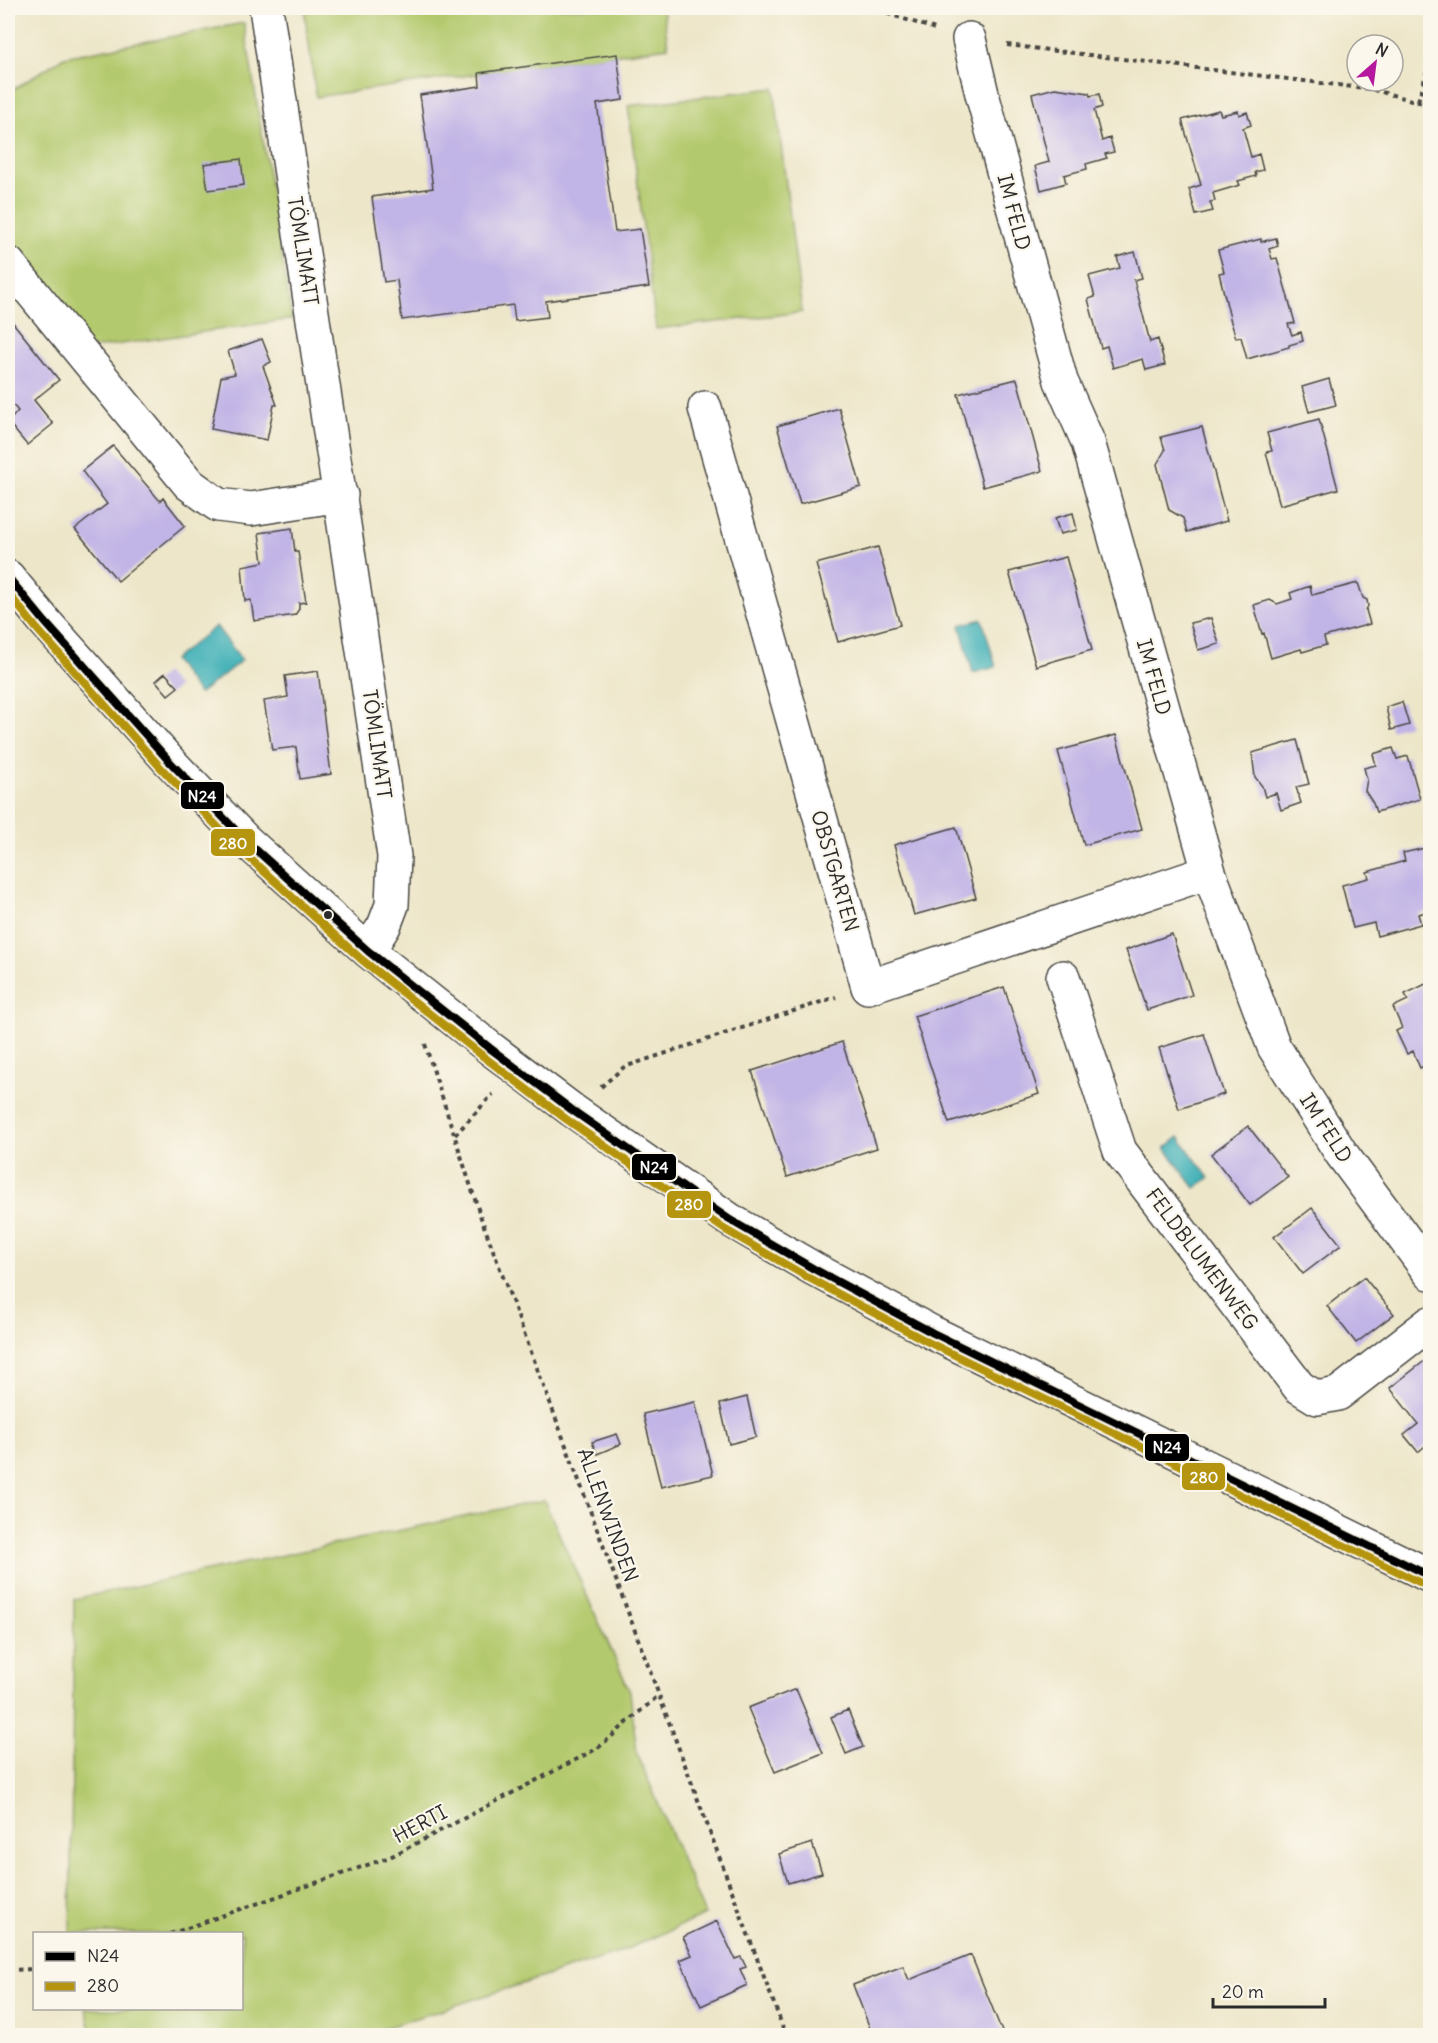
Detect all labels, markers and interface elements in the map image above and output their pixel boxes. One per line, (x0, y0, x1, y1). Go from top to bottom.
north arrow (1345, 33, 1405, 93)
text: N (1372, 38, 1392, 61)
street label: IM FELD (992, 171, 1037, 253)
street label: TÖMLIMATT (283, 195, 324, 307)
street label: IM FELD (1132, 636, 1177, 718)
street label: TÖMLIMATT (357, 688, 398, 800)
line badge: N24 (180, 781, 225, 810)
text: N24 (188, 786, 216, 806)
street label: OBSTGARTEN (806, 807, 865, 934)
line badge: 280 (210, 828, 256, 857)
text: 280 (219, 833, 247, 853)
unlabelled marker (322, 909, 334, 921)
street label: IM FELD (1295, 1088, 1358, 1167)
line badge: N24 (631, 1153, 677, 1181)
text: N24 (640, 1157, 668, 1177)
street label: FELDBLUMENWEG (1141, 1183, 1264, 1335)
line badge: 280 (666, 1190, 712, 1219)
text: 280 (675, 1194, 703, 1214)
line badge: N24 (1144, 1433, 1190, 1462)
text: N24 (1153, 1437, 1181, 1457)
street label: ALLENWINDEN (573, 1444, 644, 1585)
line badge: 280 (1181, 1462, 1226, 1491)
text: 280 (1190, 1467, 1218, 1487)
street label: HERTI (388, 1799, 451, 1848)
legend (33, 1932, 243, 2010)
text: N24 (87, 1944, 119, 1967)
scale bar (1213, 1971, 1326, 2009)
text: 280 (87, 1974, 119, 1997)
text: 20 m (1222, 1980, 1264, 2003)

